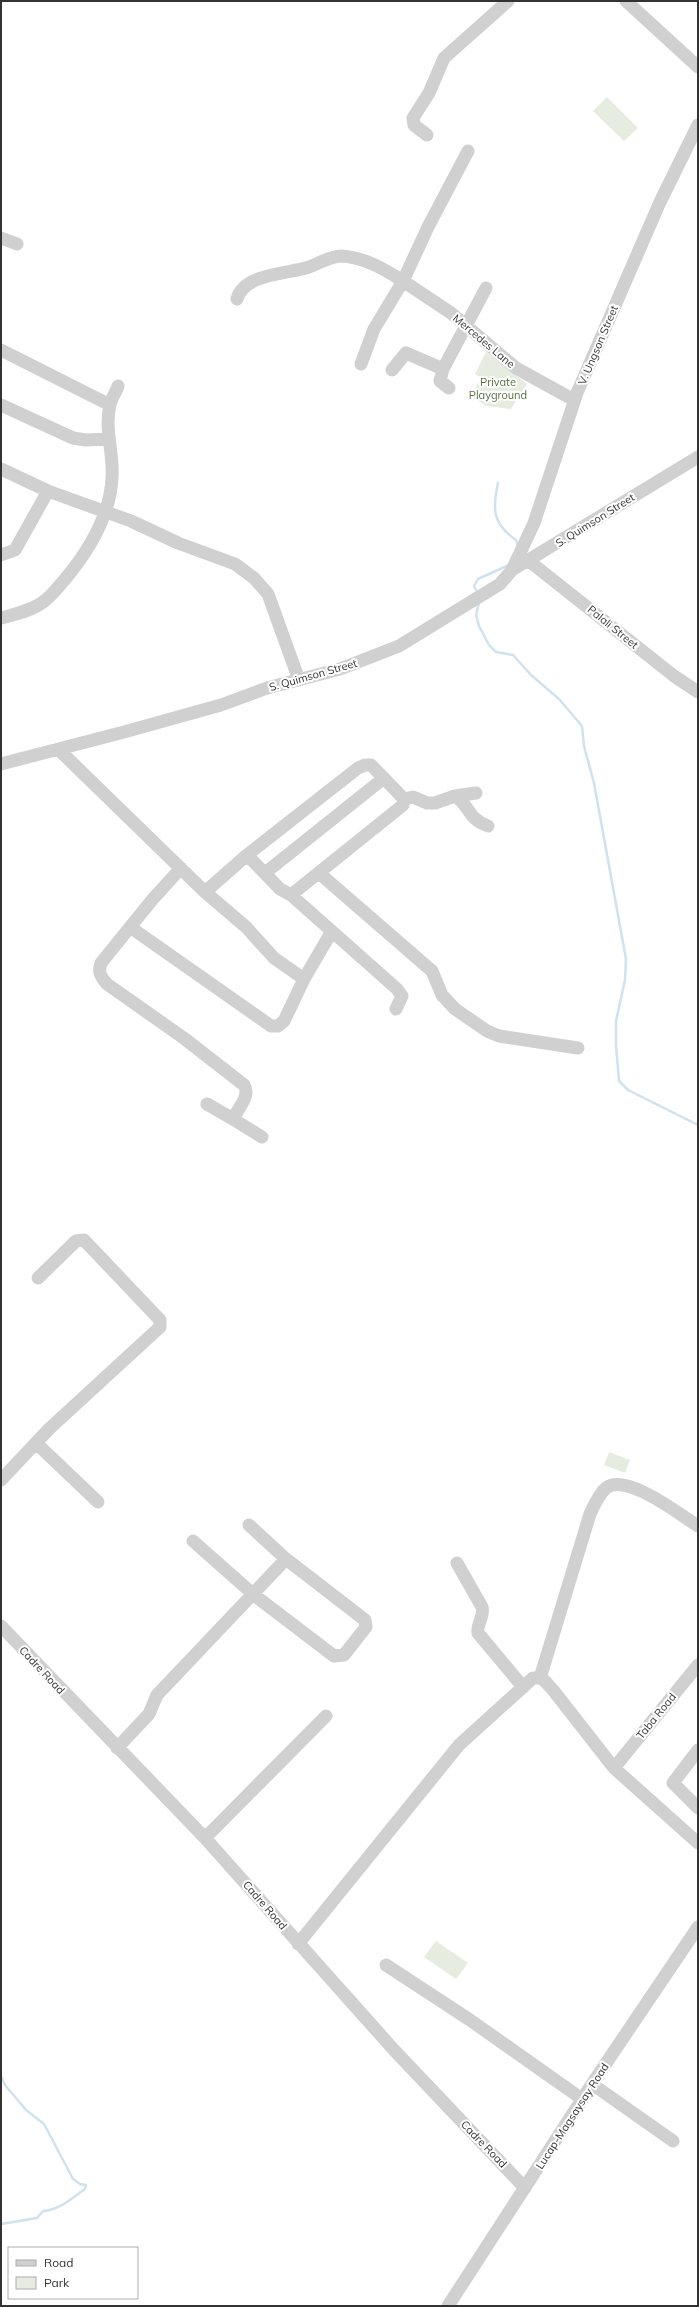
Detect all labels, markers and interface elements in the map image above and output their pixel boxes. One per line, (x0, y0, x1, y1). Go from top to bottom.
street label: V. Ungson Street (575, 303, 621, 387)
street label: Mercedes Lane (450, 311, 518, 371)
park label: Private Playground (469, 375, 527, 402)
street label: S. Quimson Street (553, 490, 637, 550)
street label: Palali Street (585, 602, 641, 652)
street label: S. Quimson Street (267, 656, 359, 694)
street label: Cadre Road (16, 1643, 68, 1697)
street label: Taba Road (633, 1690, 679, 1742)
street label: Cadre Road (240, 1878, 290, 1932)
street label: Lucap-Magsaysay Road (532, 2060, 612, 2172)
street label: Cadre Road (458, 2117, 510, 2171)
legend (8, 2247, 138, 2299)
text: Road (44, 2255, 73, 2270)
text: Park (44, 2275, 70, 2290)

